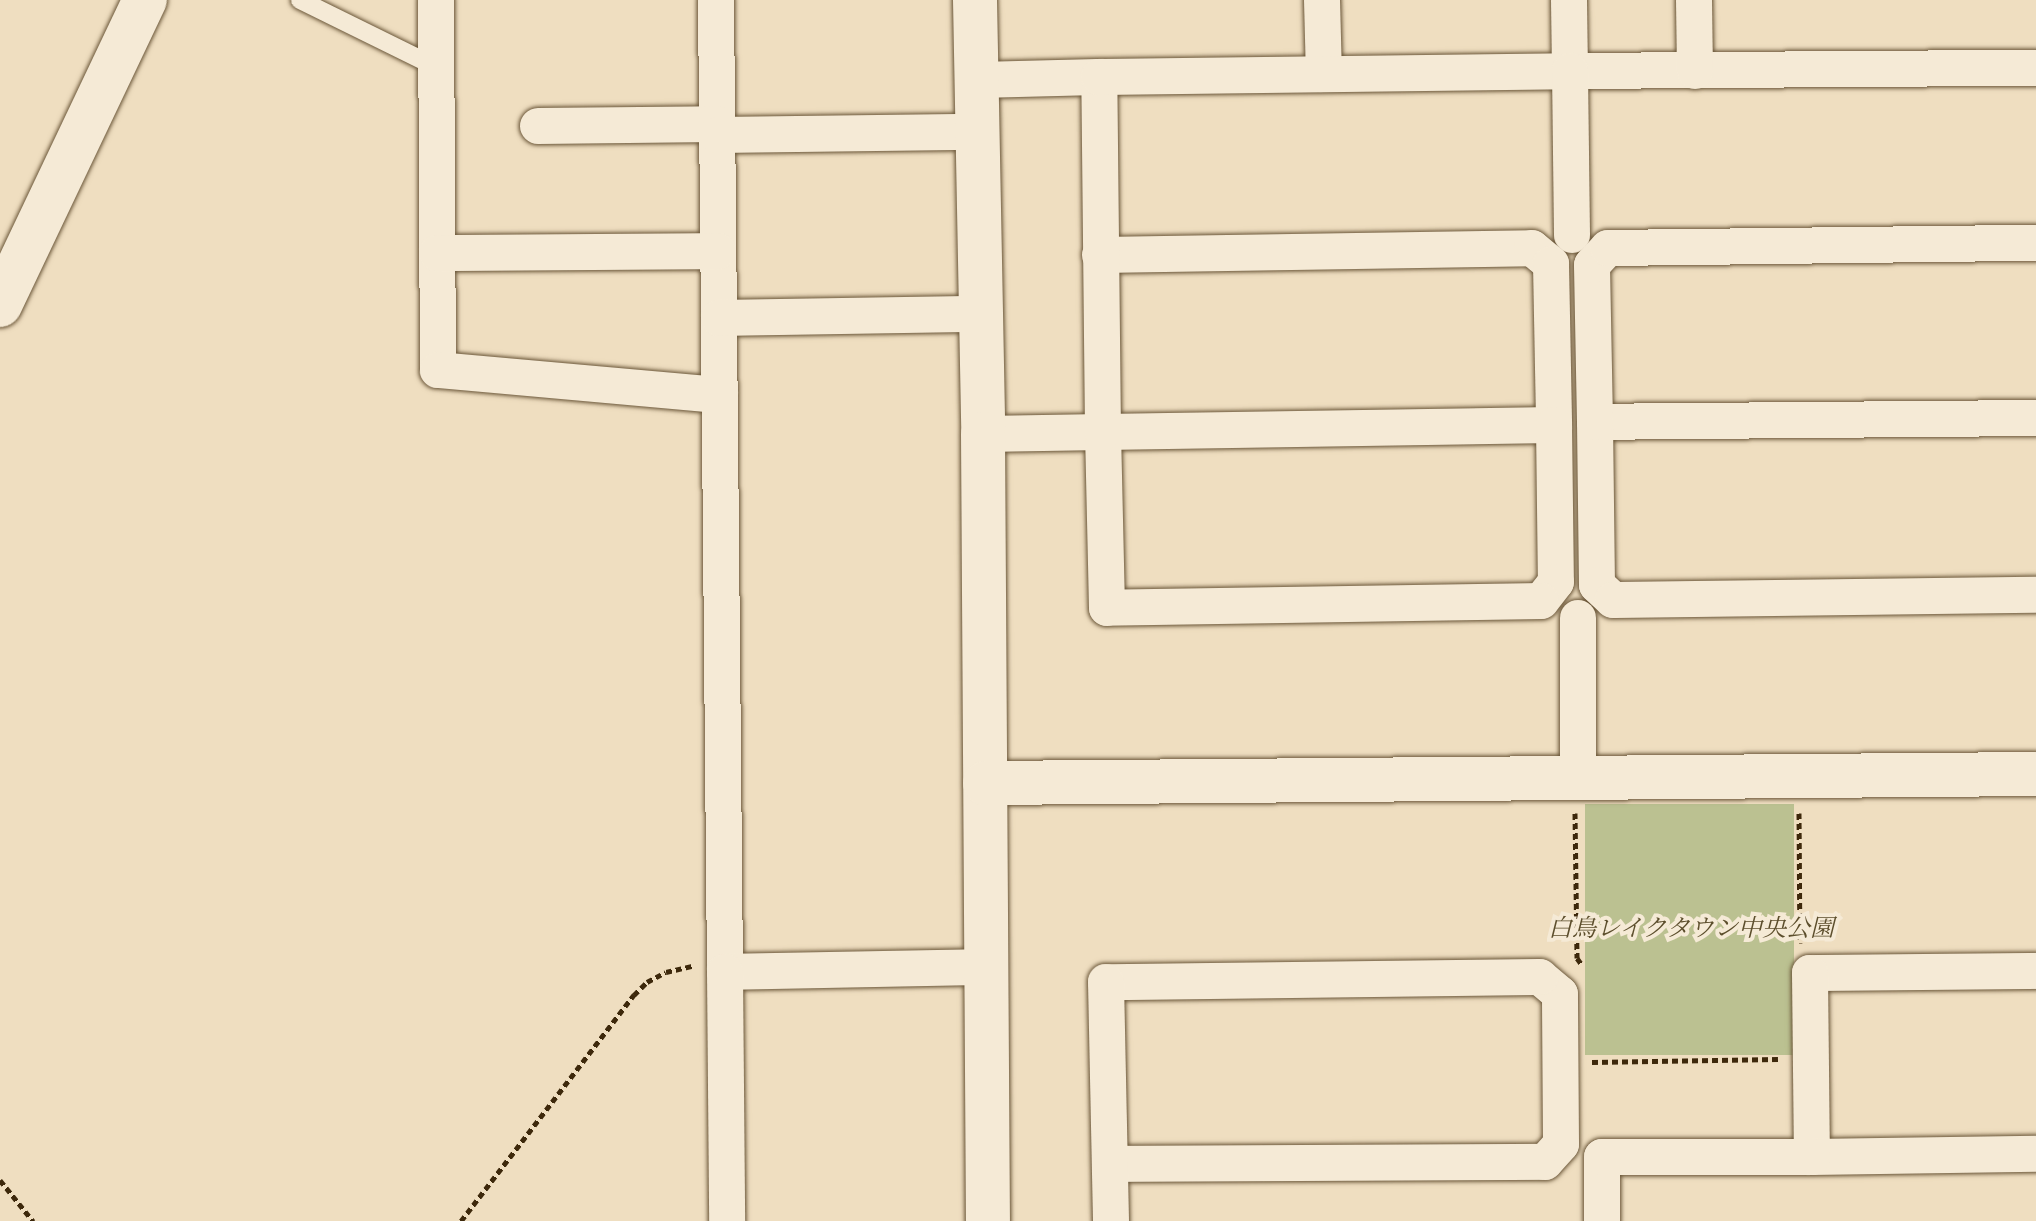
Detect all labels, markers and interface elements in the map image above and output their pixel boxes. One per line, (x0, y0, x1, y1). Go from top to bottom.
park label: 白鳥レイクタウン中央公園 (1547, 916, 1835, 944)

